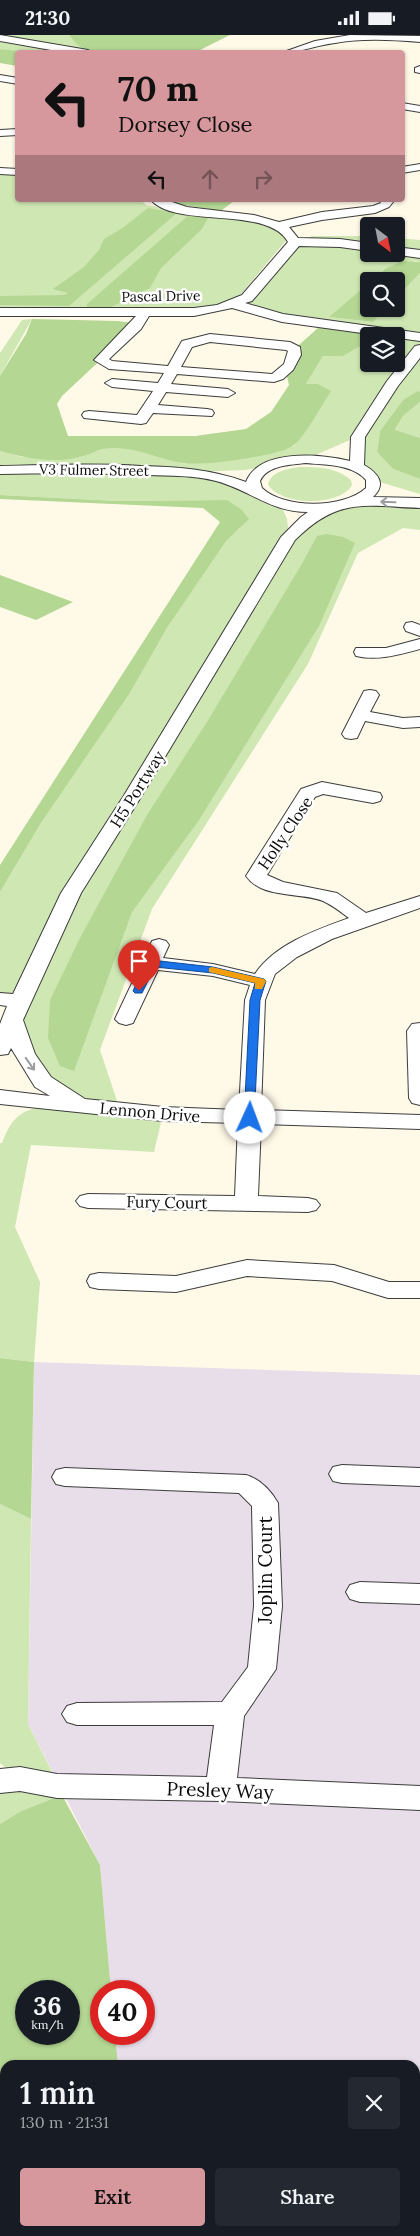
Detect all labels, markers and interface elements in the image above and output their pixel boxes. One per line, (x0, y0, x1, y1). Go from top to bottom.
text: 21:30 (25, 6, 70, 30)
text: 70 m (118, 66, 198, 111)
icon: left (35, 70, 100, 135)
text: Dorsey Close (118, 110, 253, 138)
icon: left (143, 165, 171, 193)
icon: ahead (196, 165, 224, 193)
icon: right (249, 165, 277, 193)
north arrow (360, 217, 405, 263)
map controls (360, 217, 405, 372)
button: search (360, 272, 405, 317)
street label: Pascal Drive (121, 286, 201, 306)
button: layers (360, 327, 405, 372)
street label: V3 Fulmer Street (38, 460, 150, 480)
one-way arrow (380, 497, 396, 507)
street label: H5 Portway (105, 746, 169, 831)
street label: Holly Close (253, 792, 317, 873)
pin (118, 940, 160, 991)
icon: arrive (125, 947, 153, 975)
one-way arrow (25, 1056, 35, 1070)
position arrow (223, 1091, 275, 1143)
street label: Lennon Drive (99, 1098, 201, 1126)
street label: Fury Court (126, 1191, 209, 1213)
street label: Joplin Court (253, 1515, 277, 1625)
street label: Presley Way (166, 1776, 274, 1804)
speed limit sign: 40 (90, 1980, 155, 2045)
text: 36 (33, 1990, 62, 2022)
text: km/h (31, 2017, 64, 2032)
text: 1 min (20, 2074, 95, 2112)
button: close (348, 2077, 400, 2129)
text: 130 m · 21:31 (20, 2112, 109, 2132)
button: Exit (20, 2168, 205, 2226)
button: Share (215, 2168, 400, 2226)

